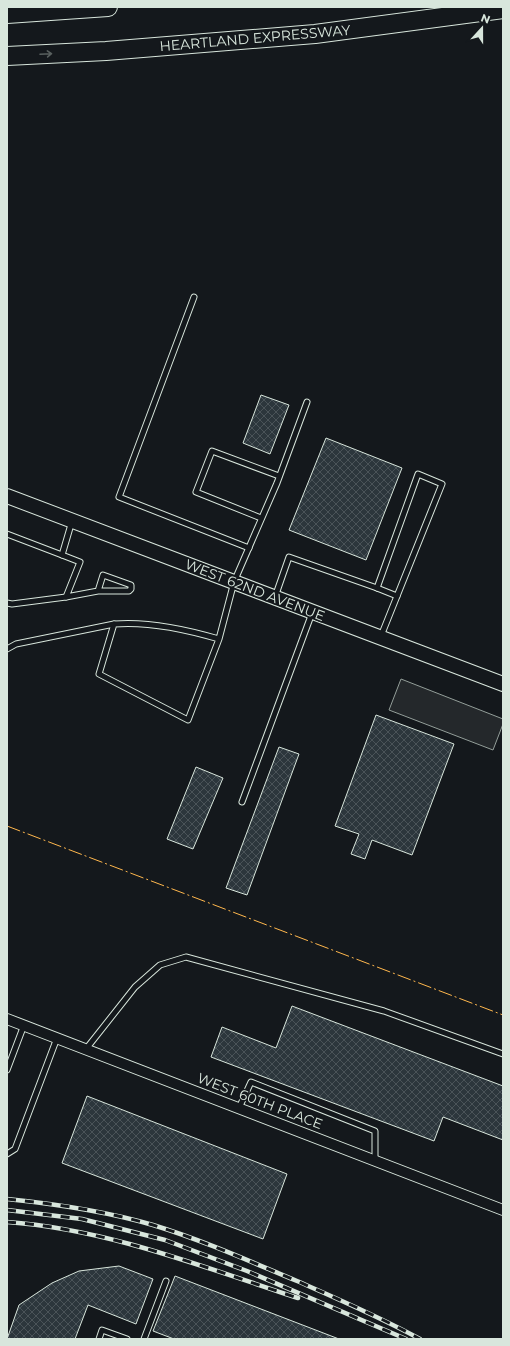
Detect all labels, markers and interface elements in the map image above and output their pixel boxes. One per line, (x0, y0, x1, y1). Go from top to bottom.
north arrow (462, 8, 502, 48)
text: N (479, 11, 492, 27)
street label: HEARTLAND EXPRESSWAY (159, 21, 351, 55)
one-way arrow (39, 51, 52, 58)
street label: WEST 62ND AVENUE (183, 555, 327, 625)
street label: WEST 60TH PLACE (195, 1069, 325, 1133)

